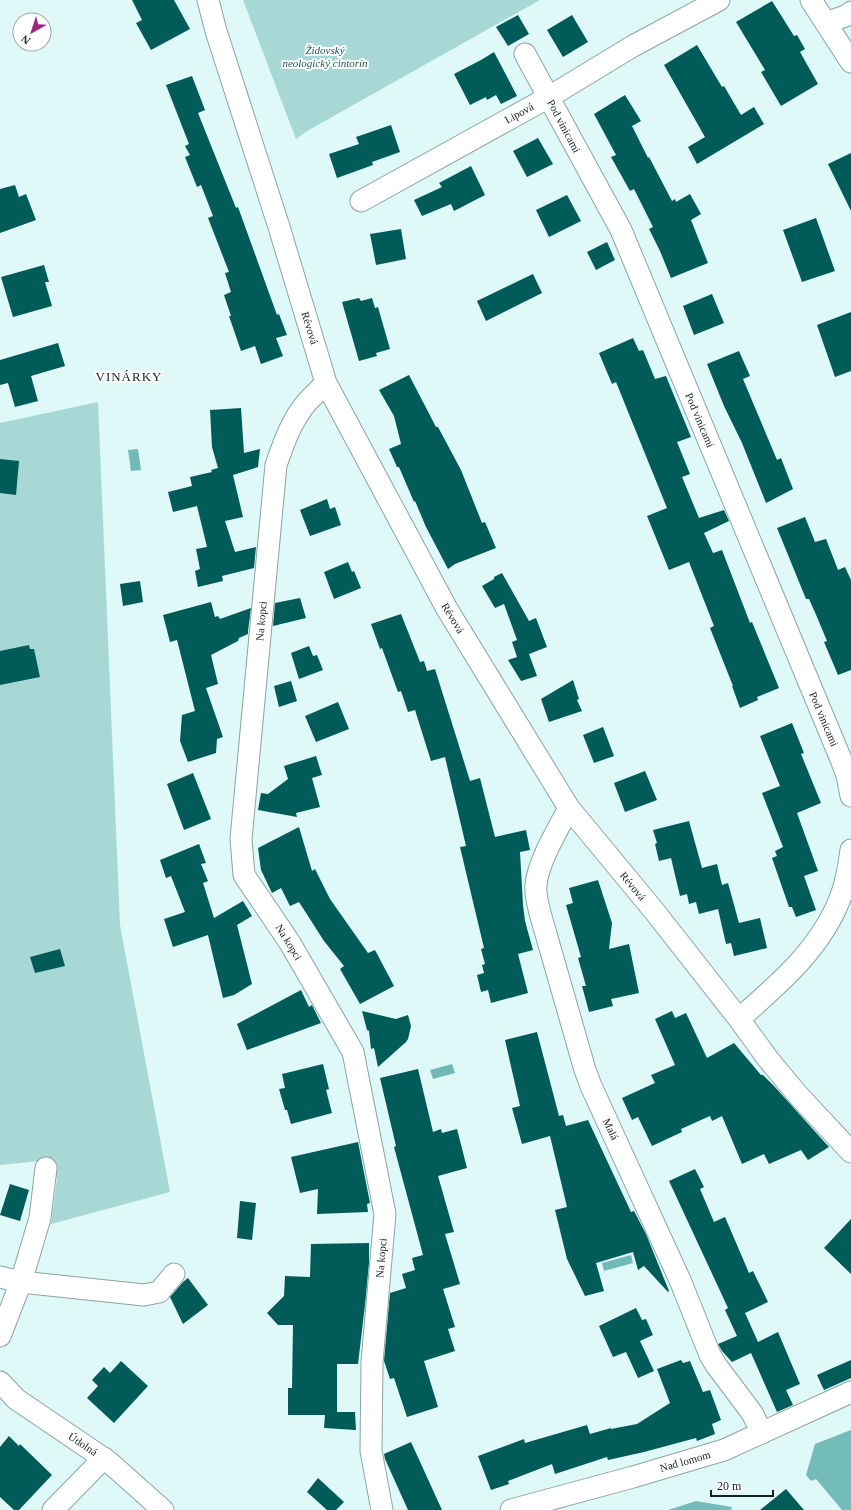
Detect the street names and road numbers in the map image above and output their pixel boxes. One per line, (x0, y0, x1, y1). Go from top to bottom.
street label: Pod vinicami (545, 97, 583, 155)
street label: Lipová (502, 100, 536, 126)
street label: Révová (299, 310, 321, 346)
street label: Pod vinicami (683, 391, 717, 449)
street label: Na kopci (253, 601, 269, 641)
street label: Révová (439, 601, 467, 636)
street label: Pod vinicami (807, 690, 841, 748)
street label: Révová (618, 869, 648, 903)
street label: Na kopci (273, 922, 305, 962)
street label: Malá (601, 1116, 621, 1142)
street label: Na kopci (373, 1238, 389, 1278)
street label: Údolná (66, 1430, 100, 1458)
street label: Nad lomom (658, 1448, 712, 1474)

